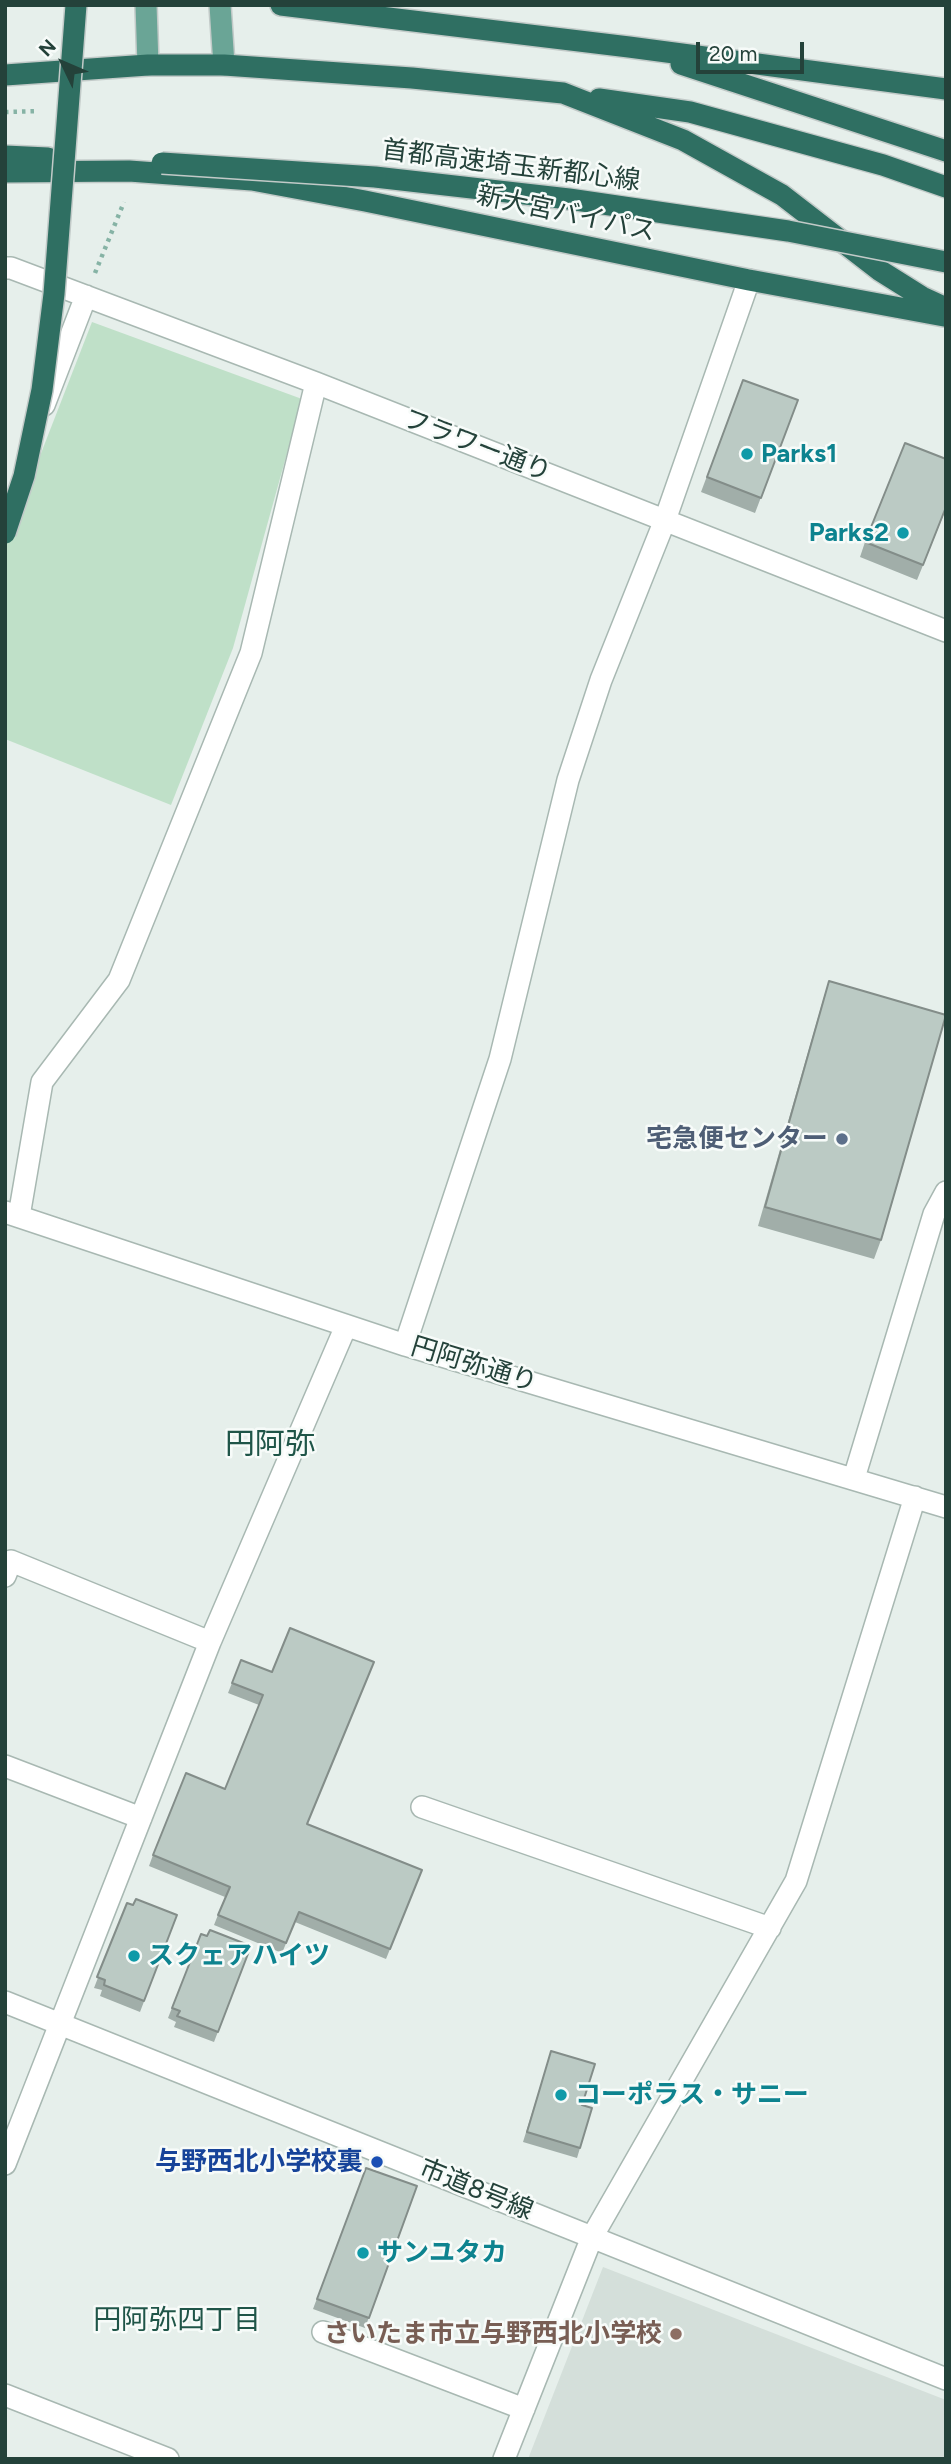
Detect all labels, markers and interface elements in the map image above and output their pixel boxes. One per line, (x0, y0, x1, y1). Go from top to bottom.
north arrow (28, 28, 98, 98)
scale bar (699, 28, 808, 72)
text: N (34, 35, 61, 61)
text: 20 m (709, 41, 757, 66)
street label: 首都高速埼玉新都心線 (380, 135, 642, 197)
street label: 新大宮バイパス (474, 180, 658, 248)
street label: フラワー通り (399, 403, 555, 489)
place label: Parks1 (761, 438, 837, 470)
marker: Parks1 (739, 446, 755, 462)
place label: Parks2 (809, 517, 889, 549)
marker: Parks2 (895, 525, 911, 541)
place label: 宅急便センター (646, 1123, 828, 1155)
marker: 宅急便センター (834, 1131, 850, 1147)
street label: 円阿弥通り (407, 1331, 541, 1399)
district label: 円阿弥 (225, 1427, 315, 1463)
place label: スクェアハイツ (148, 1940, 330, 1972)
marker: スクェアハイツ (126, 1948, 142, 1964)
place label: コーポラス・サニー (575, 2079, 809, 2111)
marker: コーポラス・サニー (553, 2087, 569, 2103)
place label: 与野西北小学校裏 (155, 2146, 363, 2178)
street label: 市道8号線 (415, 2153, 537, 2227)
marker: 与野西北小学校裏 (369, 2154, 385, 2170)
place label: サンユタカ (377, 2237, 507, 2269)
marker: サンユタカ (355, 2245, 371, 2261)
district label: 円阿弥四丁目 (93, 2304, 261, 2338)
place label: さいたま市立与野西北小学校 (324, 2318, 662, 2350)
marker: さいたま市立与野西北小学校 (668, 2326, 684, 2342)

